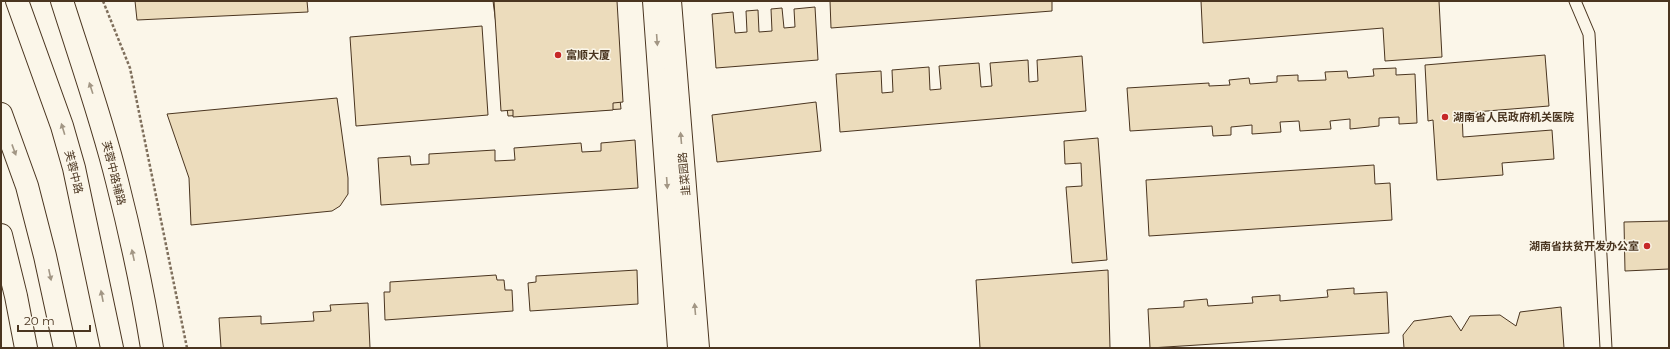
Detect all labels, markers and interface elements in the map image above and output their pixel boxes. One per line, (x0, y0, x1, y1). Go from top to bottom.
one-way arrow (653, 34, 660, 46)
place label: 富顺大厦 (566, 48, 610, 62)
marker: 富顺大厦 (553, 50, 563, 60)
one-way arrow (87, 82, 93, 94)
place label: 湖南省人民政府机关医院 (1453, 110, 1574, 124)
marker: 湖南省人民政府机关医院 (1440, 112, 1450, 122)
one-way arrow (60, 122, 66, 134)
one-way arrow (678, 132, 684, 144)
street label: 芙蓉中路辅路 (99, 139, 129, 207)
one-way arrow (12, 145, 18, 157)
street label: 芙蓉中路 (62, 149, 86, 195)
street label: 韭菜园路 (675, 151, 693, 197)
one-way arrow (664, 177, 671, 190)
place label: 湖南省扶贫开发办公室 (1529, 239, 1639, 253)
marker: 湖南省扶贫开发办公室 (1642, 241, 1652, 251)
one-way arrow (130, 249, 136, 261)
one-way arrow (47, 269, 53, 281)
one-way arrow (98, 290, 104, 302)
one-way arrow (692, 303, 698, 315)
scale bar (18, 307, 90, 333)
text: 20 m (24, 313, 55, 328)

